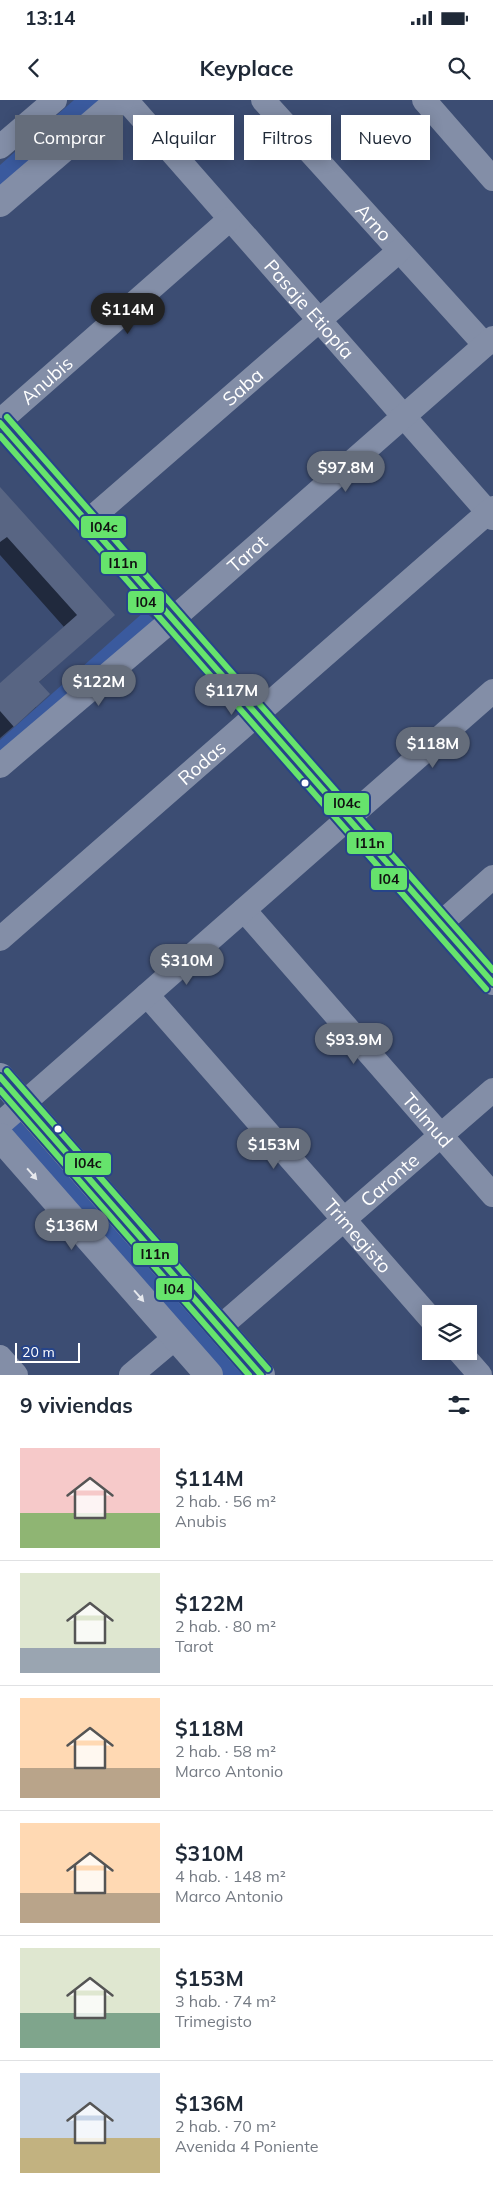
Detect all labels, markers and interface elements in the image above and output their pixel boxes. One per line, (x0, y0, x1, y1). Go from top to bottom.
text: 13:14 (25, 6, 75, 30)
icon: back (20, 54, 48, 82)
text: Keyplace (199, 54, 294, 82)
icon: search (445, 54, 473, 82)
chip: Comprar (15, 115, 123, 160)
chip: Alquilar (133, 115, 234, 160)
chip: Filtros (244, 115, 331, 160)
chip: Nuevo (341, 115, 430, 160)
street label: Arno (351, 198, 397, 246)
street label: Pasaje Etiopía (259, 254, 360, 364)
pin: $114M (93, 292, 163, 335)
text: $114M (102, 299, 154, 319)
street label: Anubis (16, 351, 78, 409)
street label: Saba (217, 363, 268, 411)
pin: $97.8M (305, 450, 387, 493)
text: $97.8M (318, 457, 374, 477)
line badge: I04c (80, 515, 127, 539)
text: I04c (90, 518, 118, 536)
street label: Tarot (222, 529, 273, 578)
line badge: I11n (100, 551, 147, 575)
text: I11n (108, 554, 138, 572)
line badge: I04 (127, 590, 165, 614)
text: I04 (136, 593, 157, 611)
pin: $122M (64, 664, 134, 707)
text: $122M (73, 671, 125, 691)
pin: $117M (197, 674, 267, 716)
text: $117M (206, 680, 258, 700)
pin: $118M (398, 726, 468, 769)
text: $118M (407, 733, 459, 753)
street label: Rodas (173, 735, 231, 790)
unlabelled marker (300, 778, 310, 788)
line badge: I04c (323, 792, 370, 816)
text: I04c (333, 794, 361, 812)
line badge: I11n (346, 831, 393, 855)
text: I11n (355, 834, 385, 852)
line badge: I04 (370, 867, 408, 891)
text: I04 (379, 870, 400, 888)
pin: $310M (152, 944, 222, 986)
text: $310M (161, 950, 213, 970)
pin: $93.9M (313, 1022, 395, 1065)
text: $93.9M (326, 1029, 382, 1049)
street label: Talmud (397, 1088, 458, 1152)
unlabelled marker (53, 1124, 63, 1134)
pin: $153M (239, 1128, 309, 1170)
text: $153M (248, 1134, 300, 1154)
street label: Caronte (355, 1148, 424, 1212)
line badge: I04c (64, 1152, 112, 1176)
text: I04c (74, 1154, 102, 1172)
one-way arrow (26, 1167, 38, 1179)
street label: Trimegisto (319, 1193, 397, 1278)
pin: $136M (37, 1208, 107, 1251)
text: $136M (46, 1215, 98, 1235)
line badge: I11n (132, 1242, 179, 1266)
text: I11n (140, 1245, 170, 1263)
line badge: I04 (155, 1277, 193, 1301)
text: I04 (164, 1280, 185, 1298)
one-way arrow (134, 1289, 145, 1302)
map controls (422, 1305, 477, 1360)
button: layers (422, 1305, 477, 1360)
scale bar (15, 1340, 80, 1363)
text: 20 m (22, 1343, 55, 1361)
icon: filters (445, 1391, 473, 1419)
text: 9 viviendas (20, 1392, 133, 1418)
text: $114M (175, 1465, 244, 1491)
icon: home (60, 1468, 120, 1528)
text: 2 hab. · 56 m² (175, 1491, 276, 1511)
text: Anubis (175, 1511, 227, 1531)
text: $122M (175, 1590, 244, 1616)
icon: home (60, 1593, 120, 1653)
text: 2 hab. · 80 m² (175, 1616, 276, 1636)
text: Tarot (175, 1636, 213, 1656)
text: $118M (175, 1715, 244, 1741)
icon: home (60, 1718, 120, 1778)
text: 2 hab. · 58 m² (175, 1741, 276, 1761)
text: Marco Antonio (175, 1761, 283, 1781)
text: $310M (175, 1840, 244, 1866)
icon: home (60, 1843, 120, 1903)
text: 4 hab. · 148 m² (175, 1866, 286, 1886)
text: Marco Antonio (175, 1886, 283, 1906)
text: $153M (175, 1965, 244, 1991)
icon: home (60, 1968, 120, 2028)
text: 3 hab. · 74 m² (175, 1991, 276, 2011)
text: Trimegisto (175, 2011, 252, 2031)
text: $136M (175, 2090, 244, 2116)
icon: home (60, 2093, 120, 2153)
text: 2 hab. · 70 m² (175, 2116, 276, 2136)
text: Avenida 4 Poniente (175, 2136, 318, 2156)

